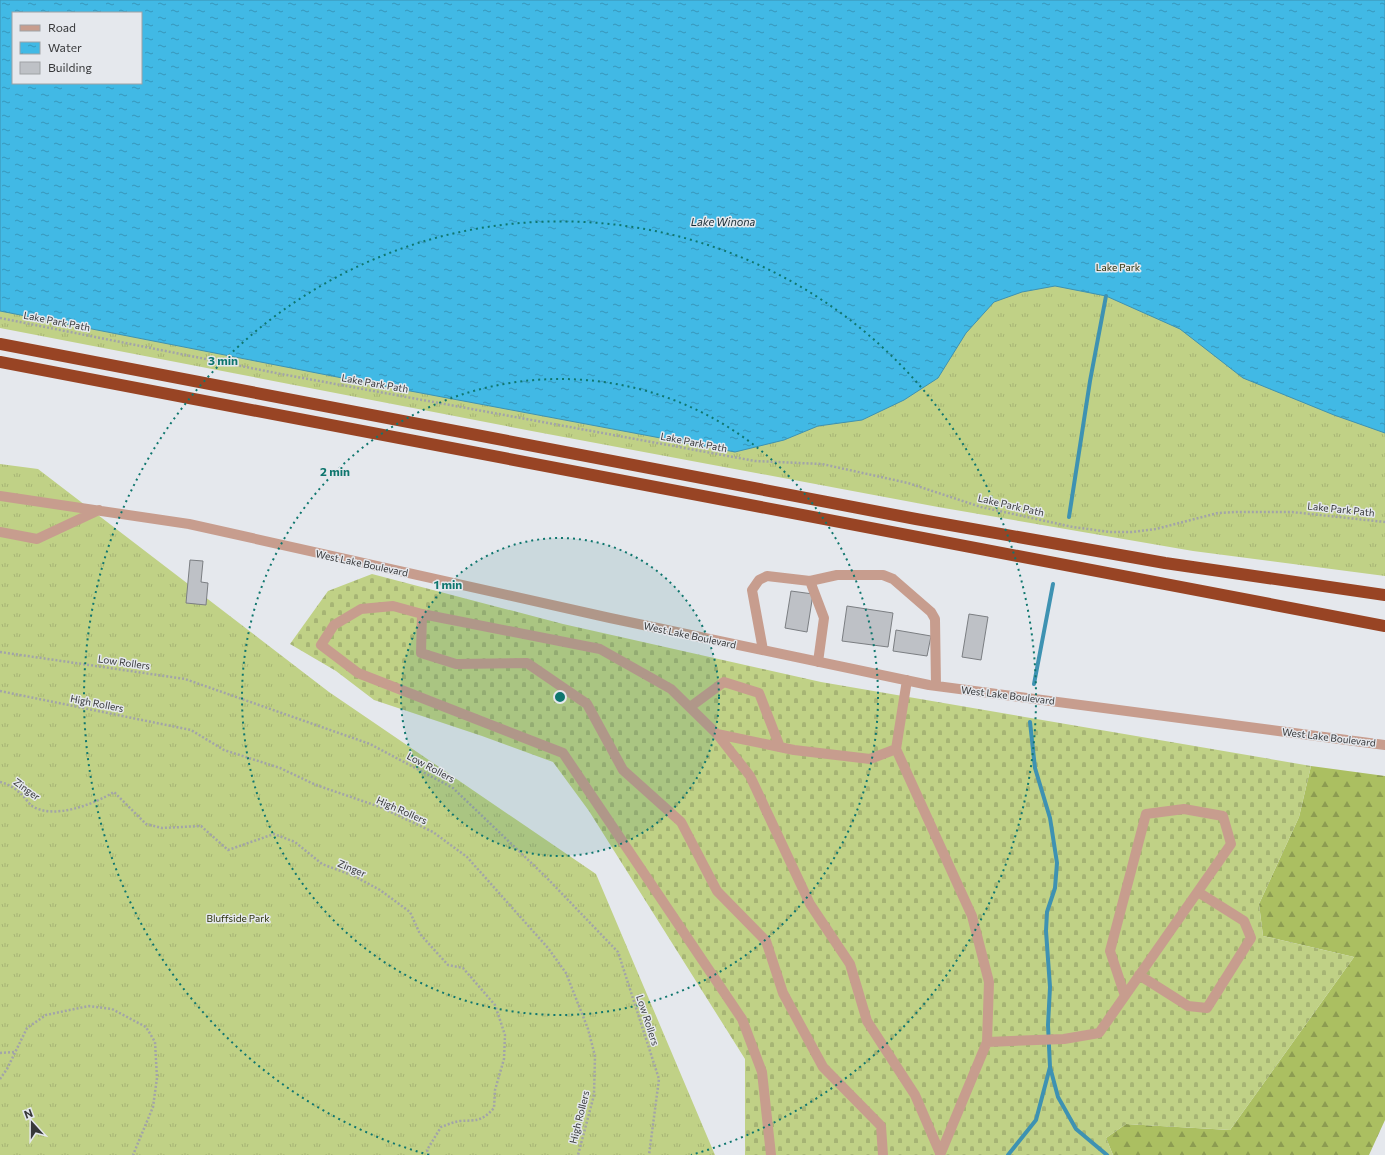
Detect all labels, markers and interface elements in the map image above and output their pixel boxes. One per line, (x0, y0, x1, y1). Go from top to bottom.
legend (12, 12, 142, 84)
text: Road (48, 20, 76, 34)
text: Water (48, 40, 82, 54)
text: Building (48, 60, 92, 74)
water label: Lake Winona (691, 215, 756, 228)
park label: Lake Park (1096, 261, 1141, 273)
street label: Lake Park Path (23, 309, 91, 333)
text: 3 min (208, 353, 238, 367)
street label: Lake Park Path (341, 371, 409, 395)
street label: Lake Park Path (660, 430, 728, 454)
text: 2 min (320, 464, 350, 478)
street label: Lake Park Path (977, 492, 1045, 518)
street label: Lake Park Path (1307, 500, 1375, 518)
street label: West Lake Boulevard (315, 547, 410, 579)
text: 1 min (434, 577, 462, 591)
street label: West Lake Boulevard (643, 619, 738, 651)
street label: Low Rollers (97, 652, 151, 672)
street label: West Lake Boulevard (961, 683, 1056, 707)
centre of rings (553, 690, 567, 704)
street label: High Rollers (69, 692, 125, 714)
street label: West Lake Boulevard (1282, 725, 1377, 749)
street label: Low Rollers (405, 749, 457, 785)
street label: Zinger (11, 775, 43, 803)
street label: High Rollers (375, 793, 430, 827)
street label: Zinger (336, 857, 368, 879)
park label: Bluffside Park (206, 912, 270, 924)
street label: Low Rollers (634, 993, 662, 1047)
street label: High Rollers (567, 1089, 591, 1145)
north arrow (12, 1103, 52, 1143)
text: N (22, 1106, 34, 1121)

